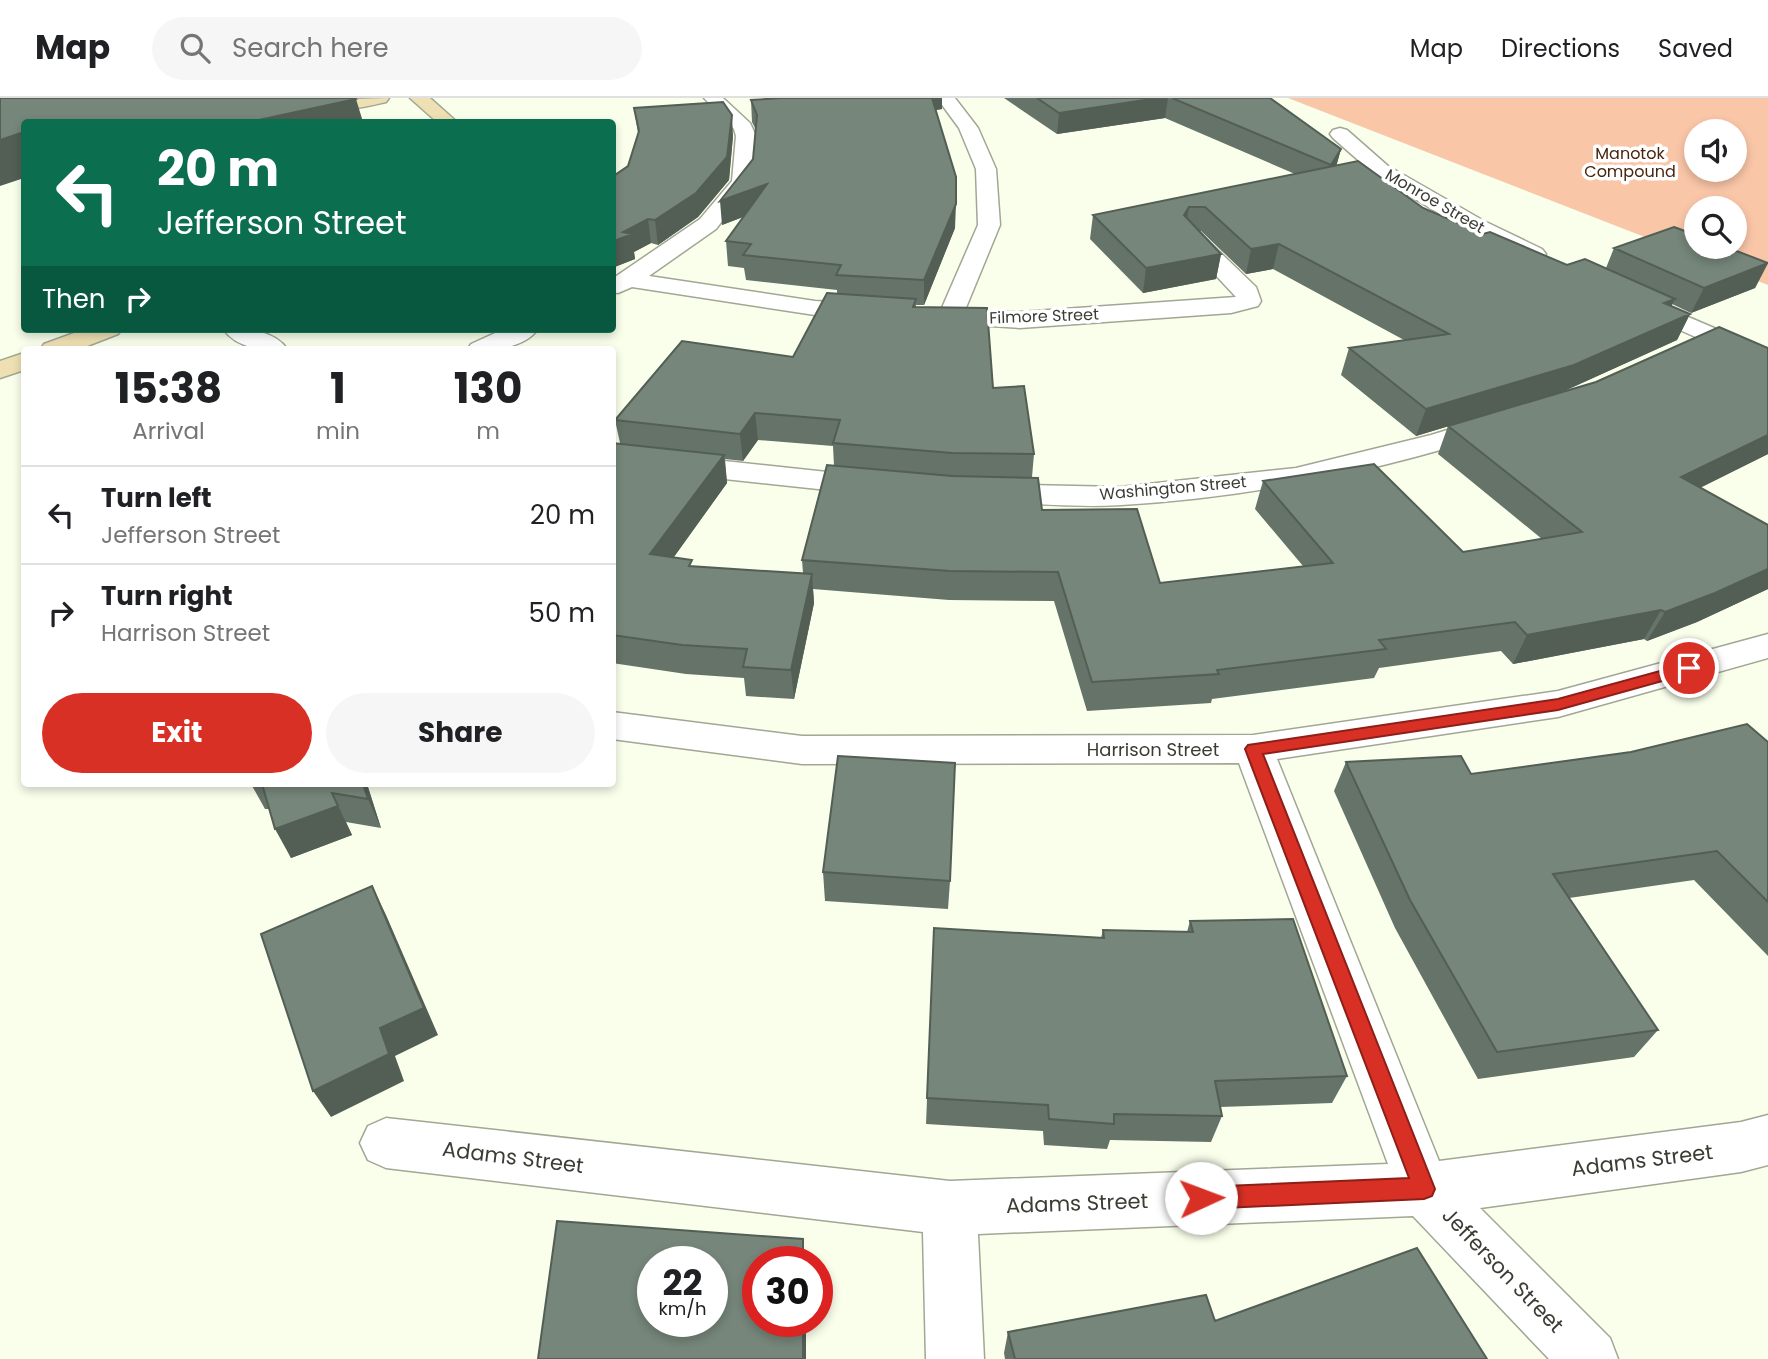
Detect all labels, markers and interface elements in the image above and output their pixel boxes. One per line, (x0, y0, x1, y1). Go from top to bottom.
search box (152, 17, 642, 80)
text: Map (35, 24, 110, 71)
icon: search (176, 29, 214, 67)
text: Search here (232, 30, 389, 66)
text: Map (1410, 32, 1463, 65)
text: Directions (1501, 32, 1620, 65)
text: Saved (1658, 32, 1733, 65)
map controls (1684, 119, 1747, 259)
button: sound (1684, 119, 1747, 182)
text: 20 m (157, 135, 279, 203)
park label: Manotok Compound (1584, 142, 1676, 183)
icon: left (42, 147, 133, 238)
street label: Monroe Street (1381, 163, 1489, 239)
button: search (1684, 196, 1747, 259)
text: Jefferson Street (157, 200, 407, 245)
icon: right (119, 280, 157, 318)
text: Then (42, 281, 105, 317)
street label: Filmore Street (989, 303, 1099, 329)
text: 15:38 (115, 359, 222, 418)
text: 1 (330, 359, 346, 418)
text: 130 (454, 359, 522, 418)
text: Arrival (132, 415, 205, 447)
text: min (316, 415, 360, 447)
text: m (476, 415, 500, 447)
street label: Washington Street (1099, 470, 1248, 506)
text: Turn left (101, 480, 212, 516)
icon: left (42, 496, 80, 534)
text: 20 m (530, 497, 595, 533)
text: Jefferson Street (101, 519, 280, 551)
text: Turn right (101, 578, 233, 614)
icon: right (42, 594, 80, 632)
text: 50 m (529, 595, 595, 631)
text: Harrison Street (101, 617, 270, 649)
pin (1659, 638, 1719, 698)
icon: arrive (1670, 649, 1708, 687)
button: Exit (42, 693, 312, 773)
button: Share (326, 693, 595, 773)
street label: Harrison Street (1087, 737, 1219, 762)
street label: Adams Street (441, 1134, 585, 1180)
street label: Adams Street (1570, 1137, 1714, 1183)
position arrow (1164, 1161, 1238, 1235)
street label: Adams Street (1005, 1186, 1149, 1220)
street label: Jefferson Street (1436, 1201, 1570, 1339)
speed limit sign: 30 (742, 1246, 833, 1337)
text: 22 (663, 1258, 702, 1307)
text: km/h (659, 1296, 706, 1321)

